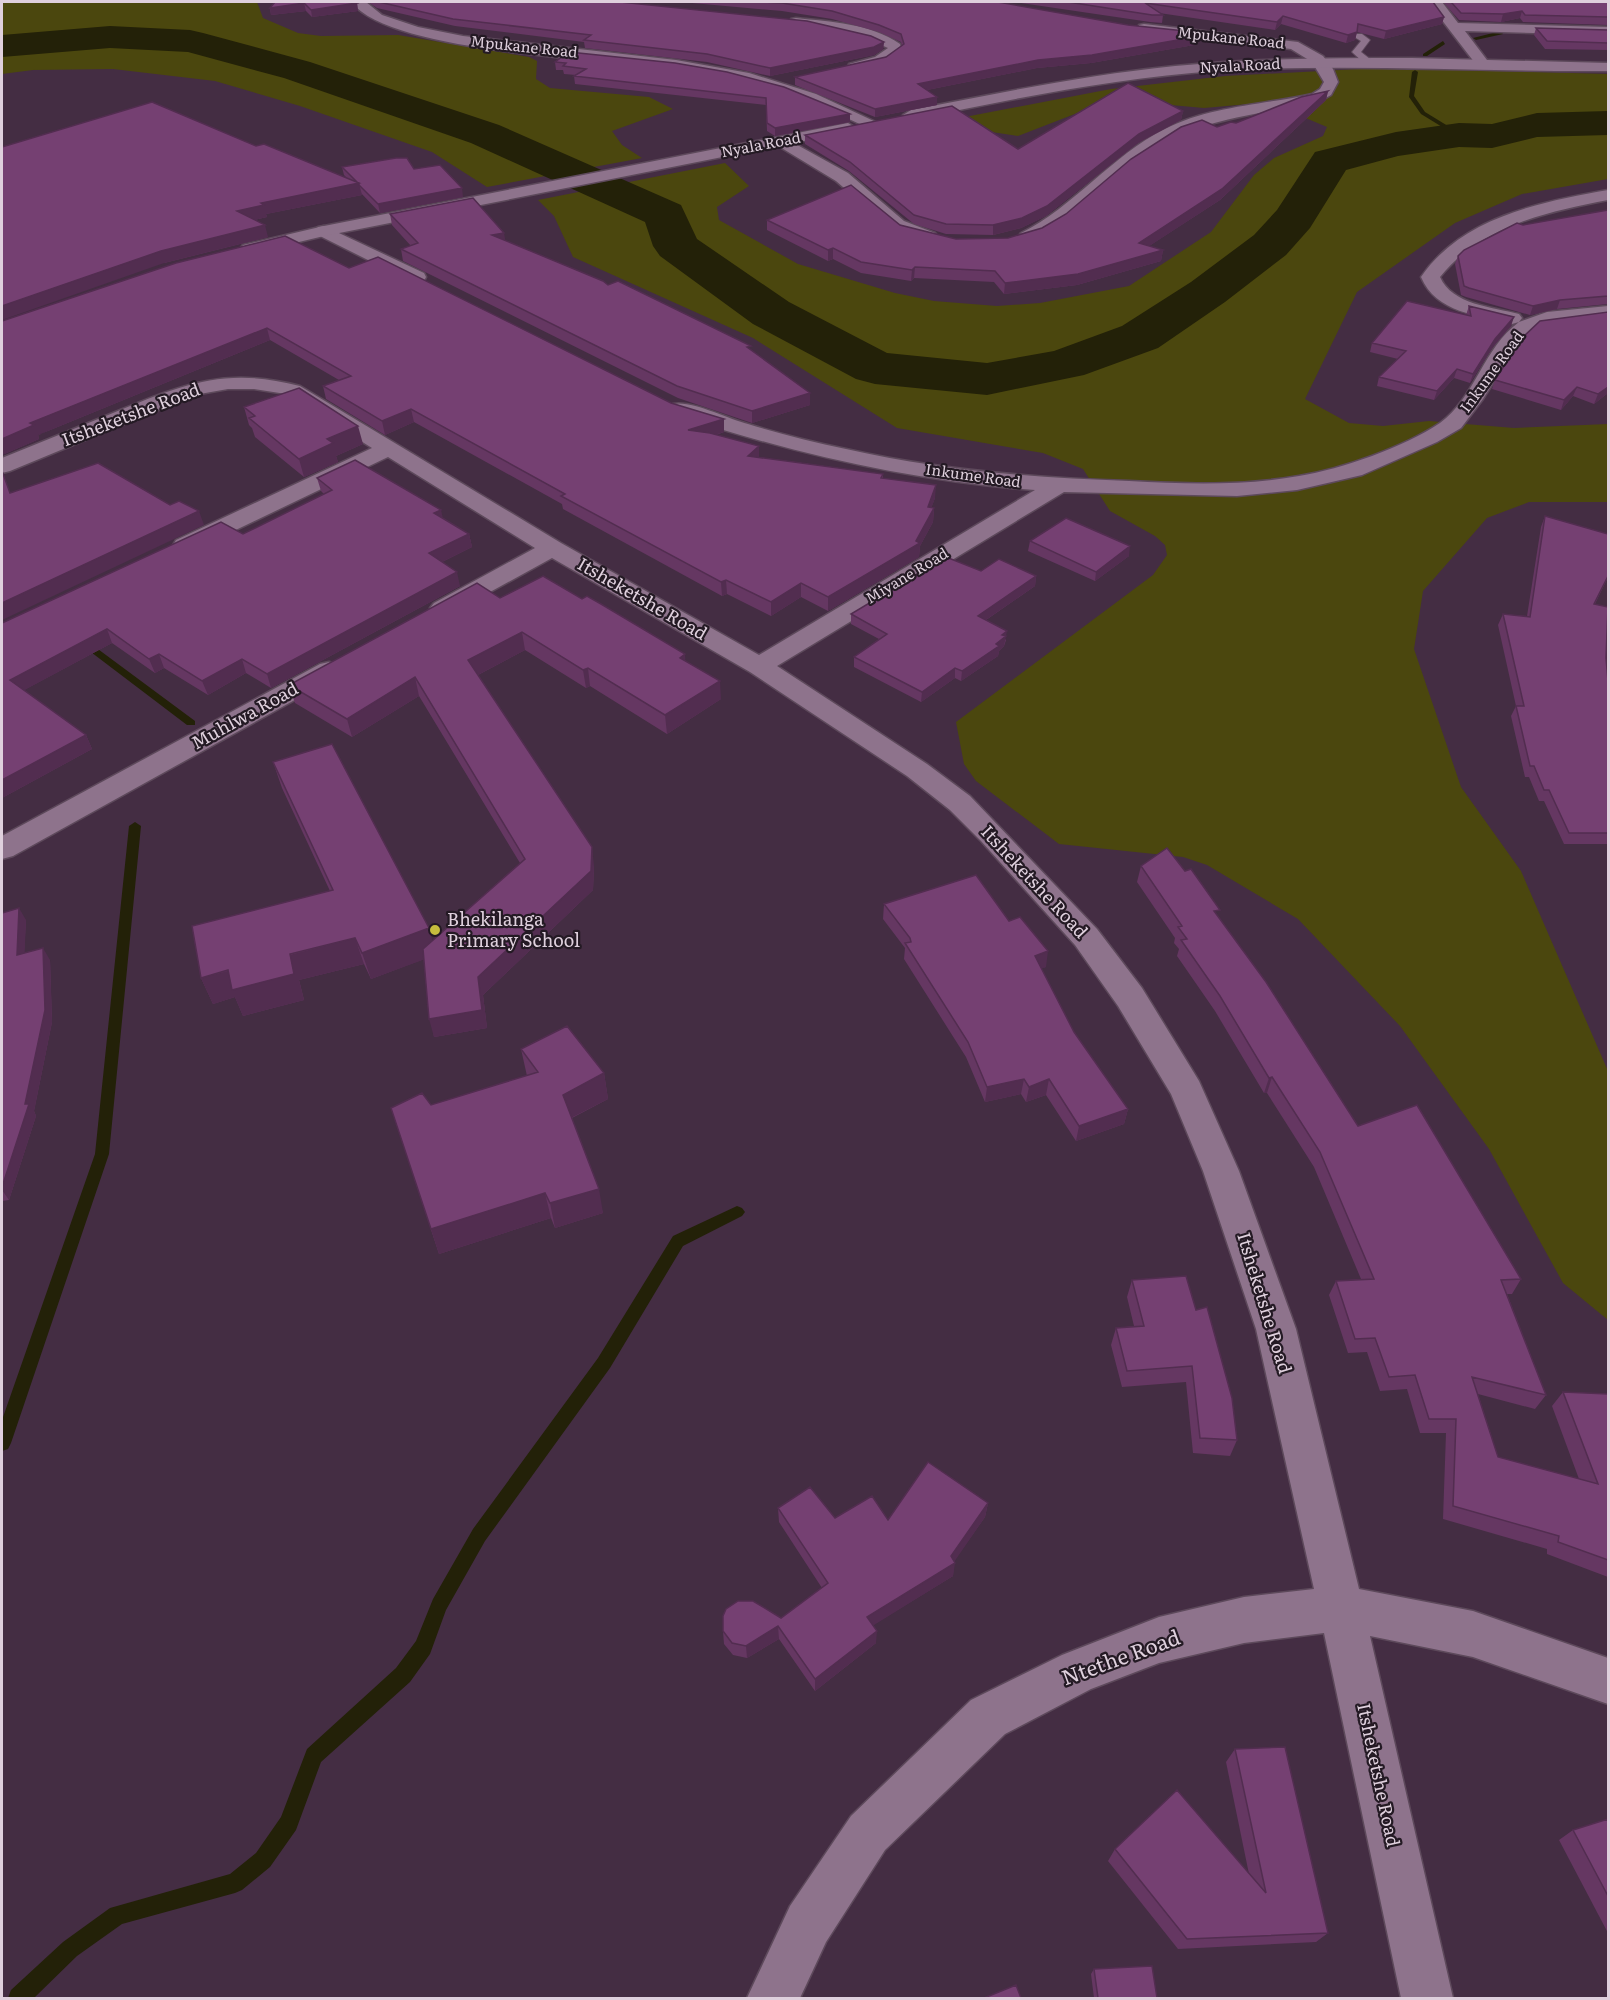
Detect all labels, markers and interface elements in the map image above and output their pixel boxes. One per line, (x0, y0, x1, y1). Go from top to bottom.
street label: Mpukane Road (1177, 19, 1286, 54)
street label: Mpukane Road (470, 28, 579, 63)
street label: Nyala Road (1199, 51, 1281, 78)
street label: Nyala Road (719, 125, 803, 163)
street label: Inkume Road (1453, 325, 1528, 417)
street label: Itsheketshe Road (57, 375, 204, 452)
street label: Inkume Road (924, 456, 1022, 493)
street label: Miyane Road (861, 541, 952, 608)
street label: Itsheketshe Road (573, 549, 713, 646)
street label: Muhlwa Road (186, 674, 303, 755)
street label: Itsheketshe Road (975, 818, 1095, 944)
place label: Bhekilanga Primary School (447, 905, 580, 953)
marker: Bhekilanga Primary School (428, 923, 442, 937)
street label: Itsheketshe Road (1231, 1229, 1300, 1376)
street label: Ntethe Road (1056, 1620, 1184, 1691)
street label: Itsheketshe Road (1351, 1700, 1408, 1849)

